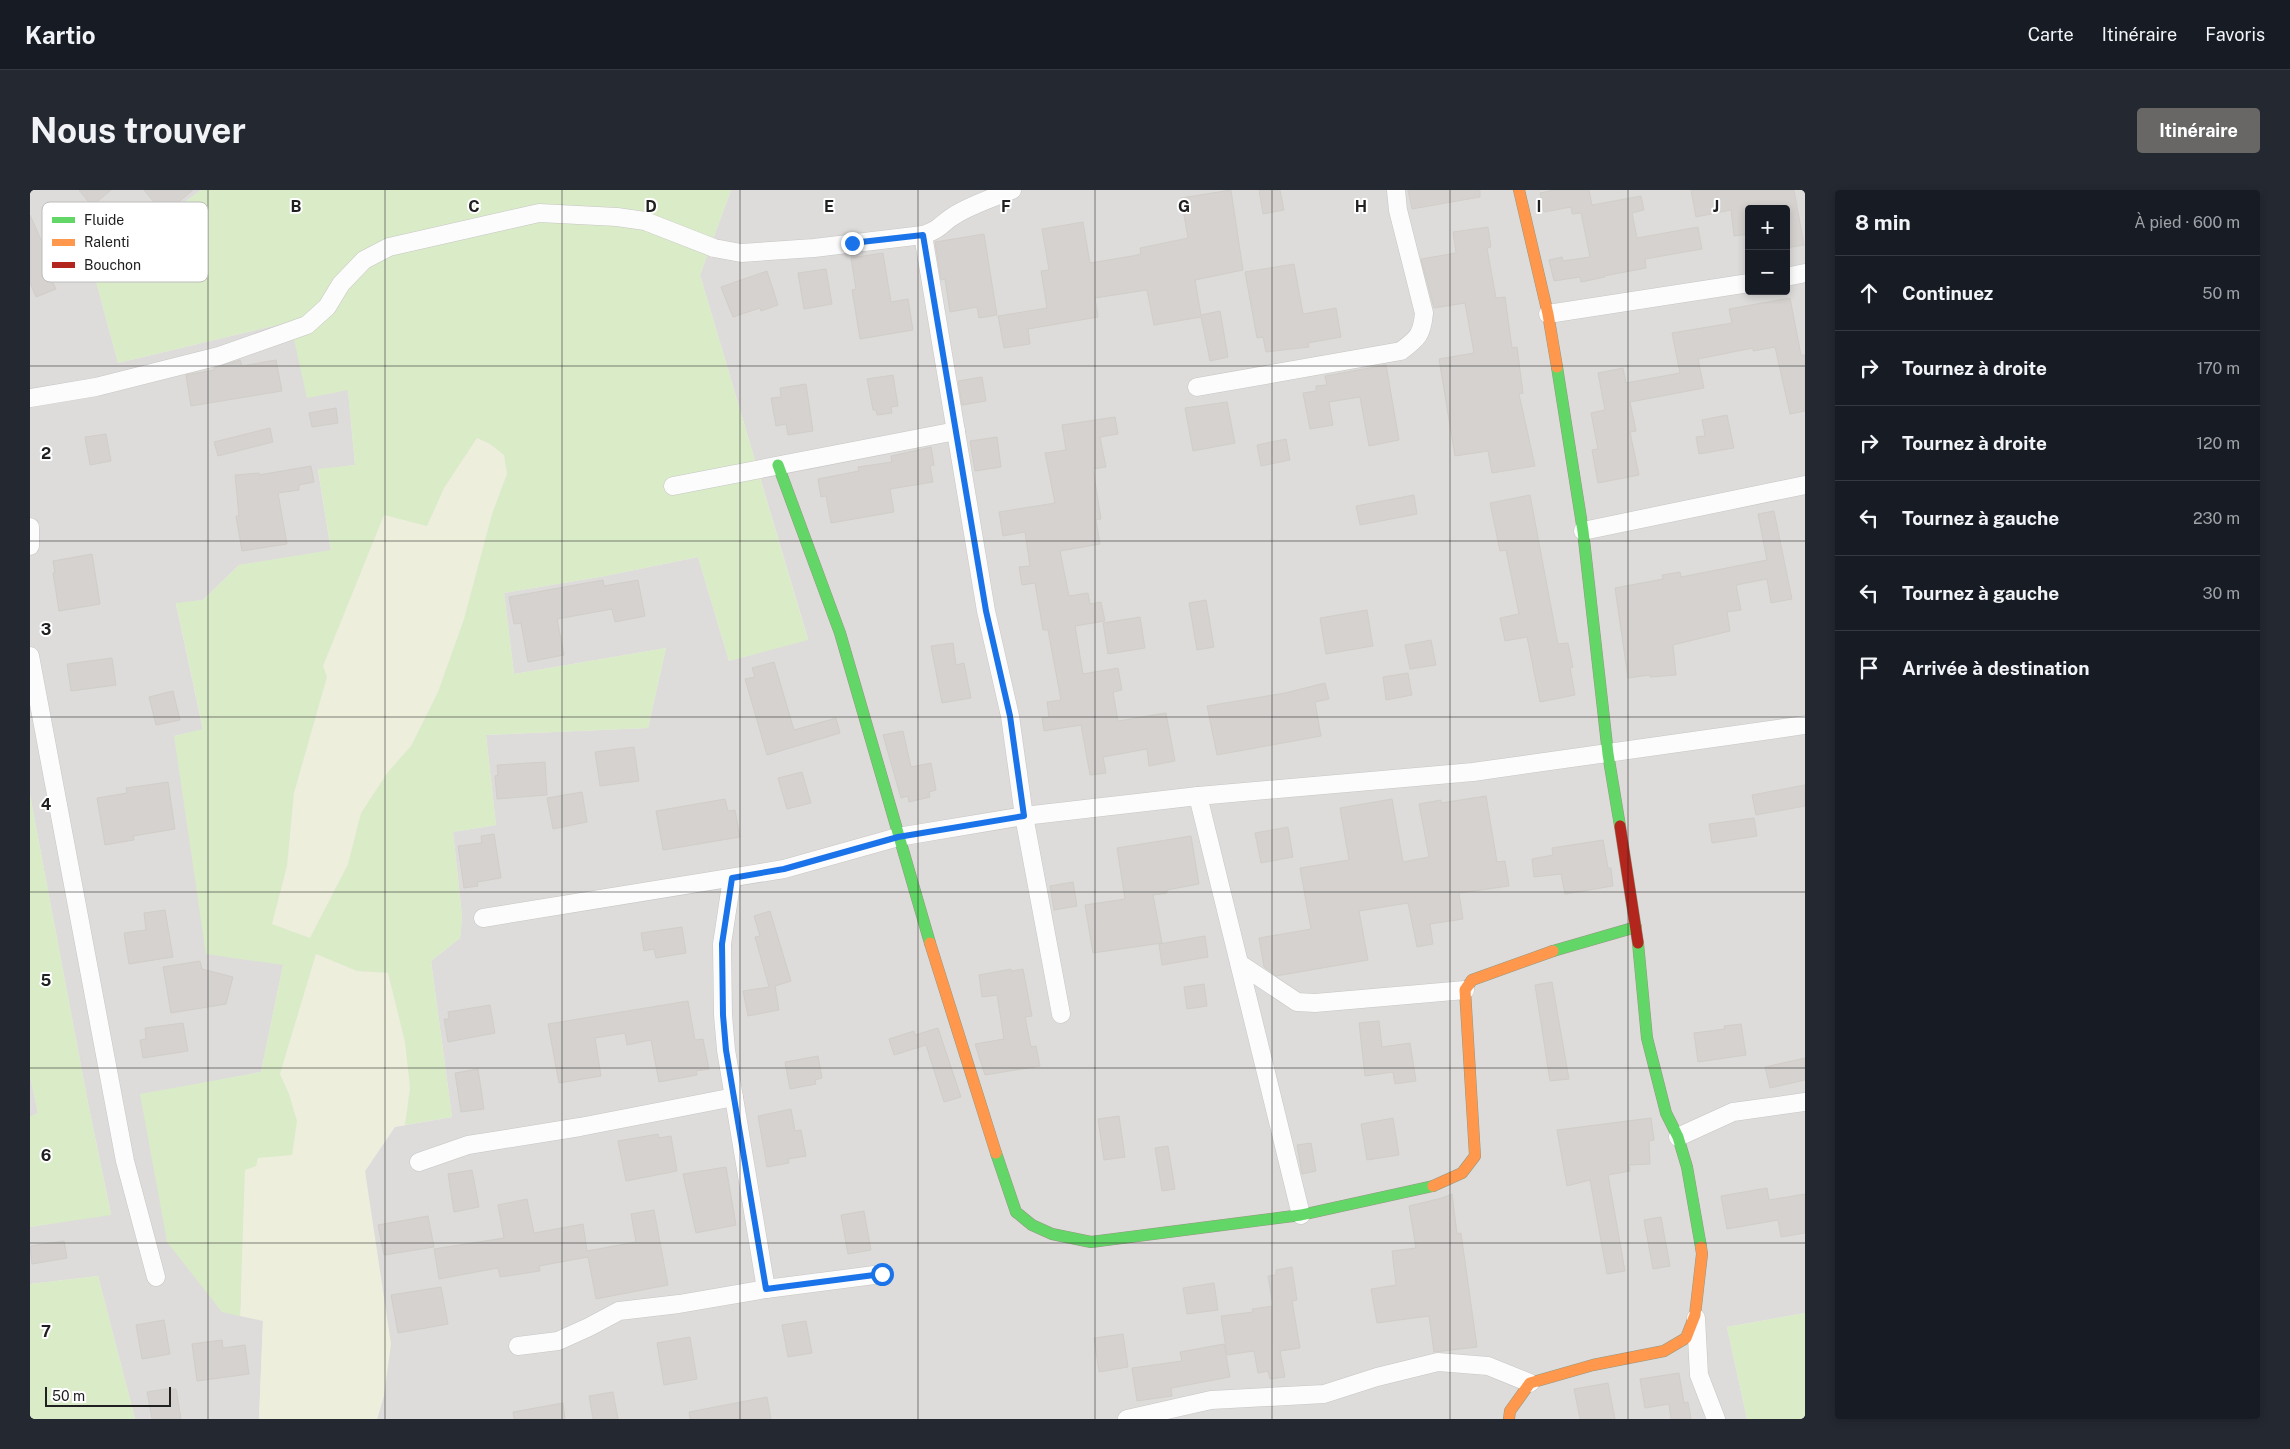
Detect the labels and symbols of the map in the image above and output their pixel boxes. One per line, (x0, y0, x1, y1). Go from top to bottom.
text: B (291, 197, 302, 216)
text: C (468, 197, 480, 216)
text: D (645, 197, 657, 216)
text: E (824, 197, 834, 216)
text: F (1001, 197, 1011, 216)
text: G (1178, 197, 1190, 216)
text: H (1355, 197, 1367, 216)
text: I (1537, 197, 1541, 216)
text: J (1713, 197, 1719, 216)
legend (42, 202, 208, 282)
text: Fluide (84, 212, 124, 228)
route end (841, 232, 864, 255)
text: Ralenti (84, 234, 130, 250)
text: Bouchon (84, 257, 141, 273)
text: 2 (41, 444, 51, 463)
text: 3 (41, 620, 51, 639)
text: 4 (41, 795, 52, 814)
text: 5 (41, 971, 52, 990)
text: 6 (41, 1146, 51, 1165)
route start (871, 1263, 894, 1286)
text: 7 (41, 1322, 51, 1341)
scale bar (45, 1384, 171, 1407)

